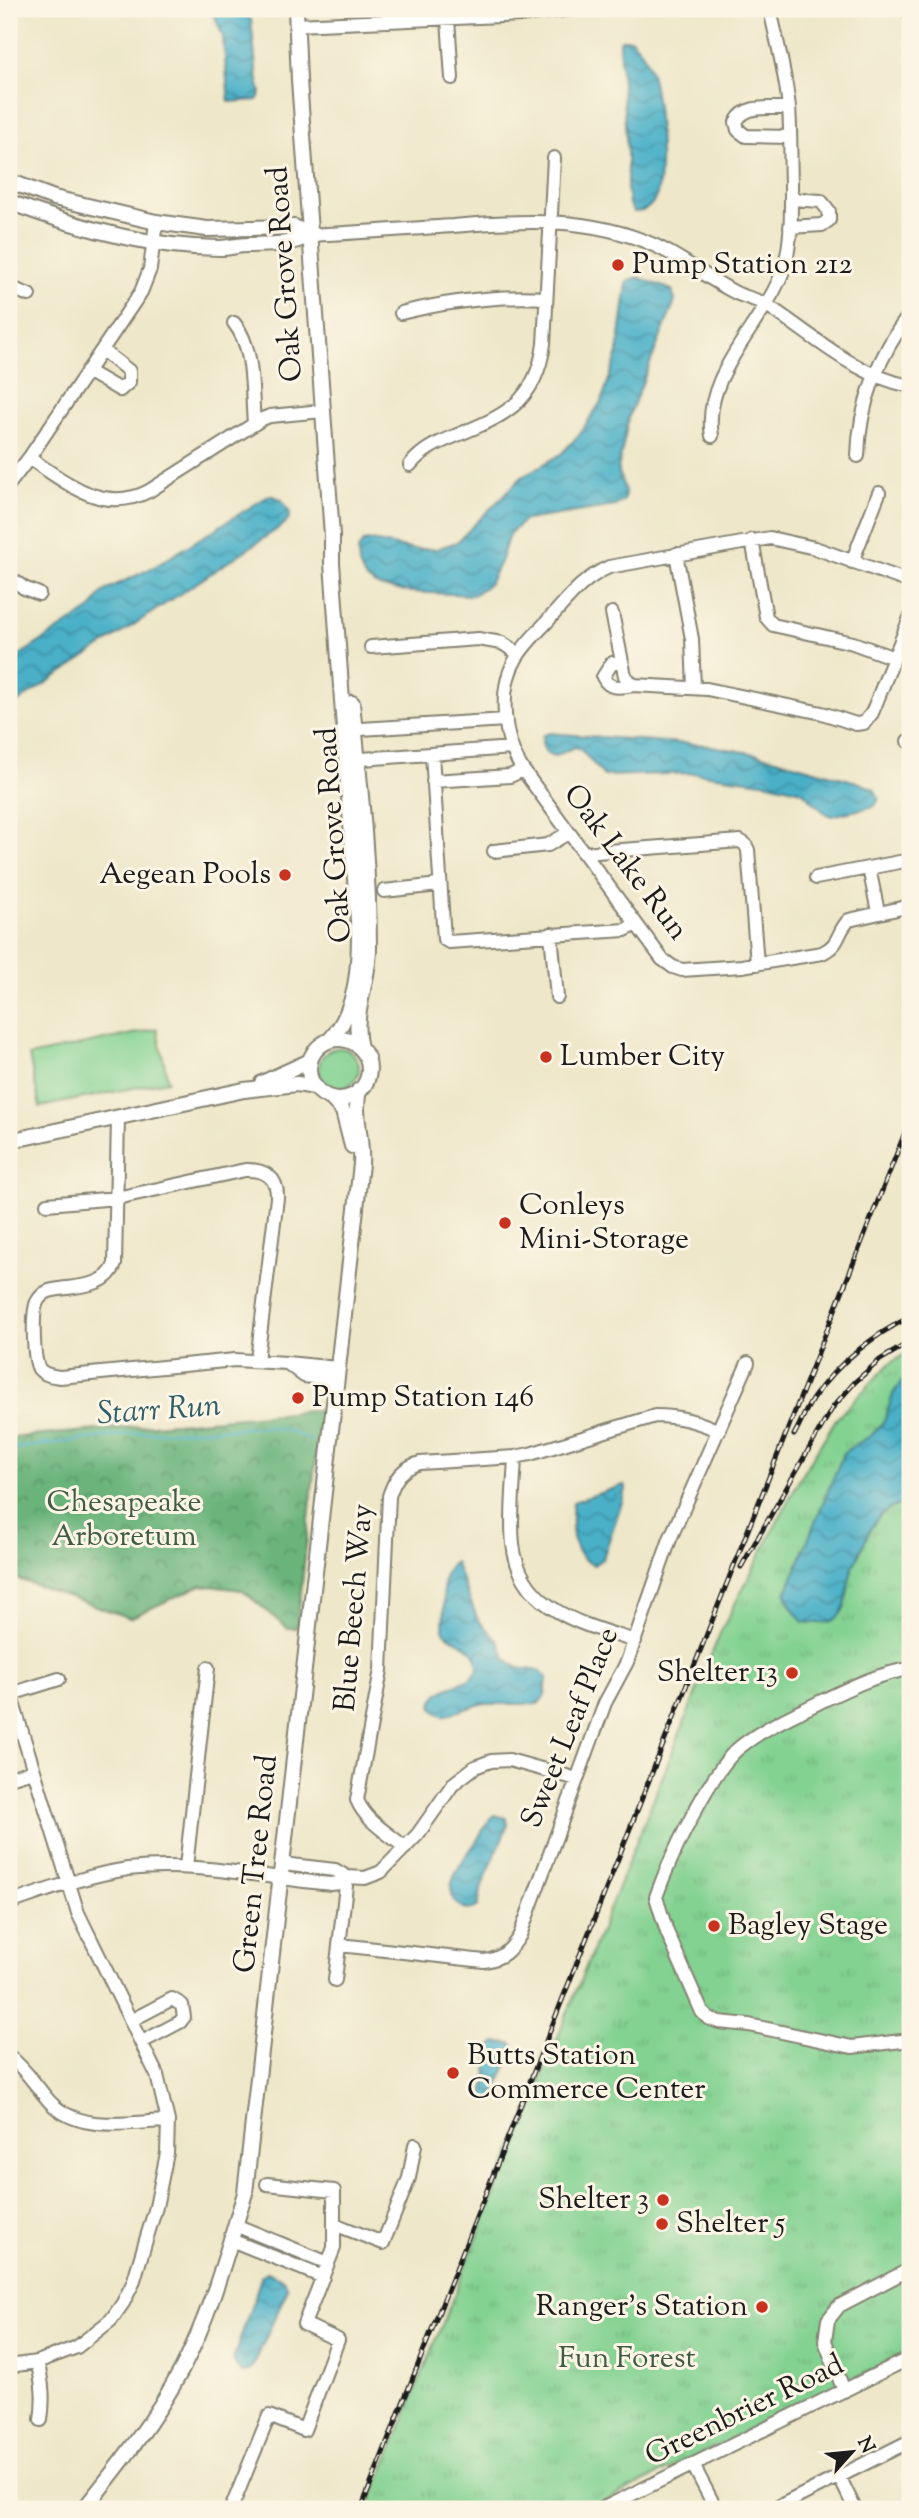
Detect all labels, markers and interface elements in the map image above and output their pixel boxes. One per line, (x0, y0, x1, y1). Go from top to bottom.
street label: Oak Grove Road (257, 165, 315, 383)
place label: Pump Station 212 (632, 244, 852, 287)
marker: Pump Station 212 (610, 257, 626, 273)
street label: Oak Grove Road (306, 726, 364, 944)
street label: Oak Lake Run (552, 776, 698, 950)
place label: Aegean Pools (99, 854, 271, 897)
marker: Aegean Pools (277, 867, 293, 883)
place label: Lumber City (560, 1036, 725, 1079)
marker: Lumber City (538, 1049, 554, 1065)
place label: Conleys Mini-Storage (519, 1185, 689, 1262)
marker: Conleys Mini-Storage (497, 1215, 513, 1231)
place label: Pump Station 146 (312, 1377, 534, 1420)
water label: Starr Run (96, 1384, 223, 1438)
marker: Pump Station 146 (290, 1390, 306, 1406)
park label: Chesapeake Arboretum (46, 1482, 202, 1559)
street label: Blue Beech Way (324, 1502, 386, 1714)
street label: Sweet Leaf Place (511, 1621, 631, 1835)
place label: Shelter 13 (657, 1652, 778, 1695)
marker: Shelter 13 (784, 1665, 800, 1681)
street label: Green Tree Road (224, 1753, 290, 1975)
place label: Bagley Stage (728, 1905, 888, 1948)
marker: Bagley Stage (706, 1918, 722, 1934)
place label: Butts Station Commerce Center (467, 2035, 705, 2112)
marker: Butts Station Commerce Center (445, 2065, 461, 2081)
place label: Shelter 3 (538, 2179, 649, 2222)
marker: Shelter 3 (655, 2192, 671, 2208)
place label: Shelter 5 (676, 2203, 785, 2246)
marker: Shelter 5 (654, 2216, 670, 2232)
place label: Ranger's Station (536, 2286, 748, 2329)
marker: Ranger's Station (754, 2299, 770, 2315)
park label: Fun Forest (558, 2338, 696, 2381)
street label: Greenbrier Road (638, 2344, 852, 2478)
north arrow (818, 2416, 888, 2486)
text: N (849, 2433, 880, 2458)

